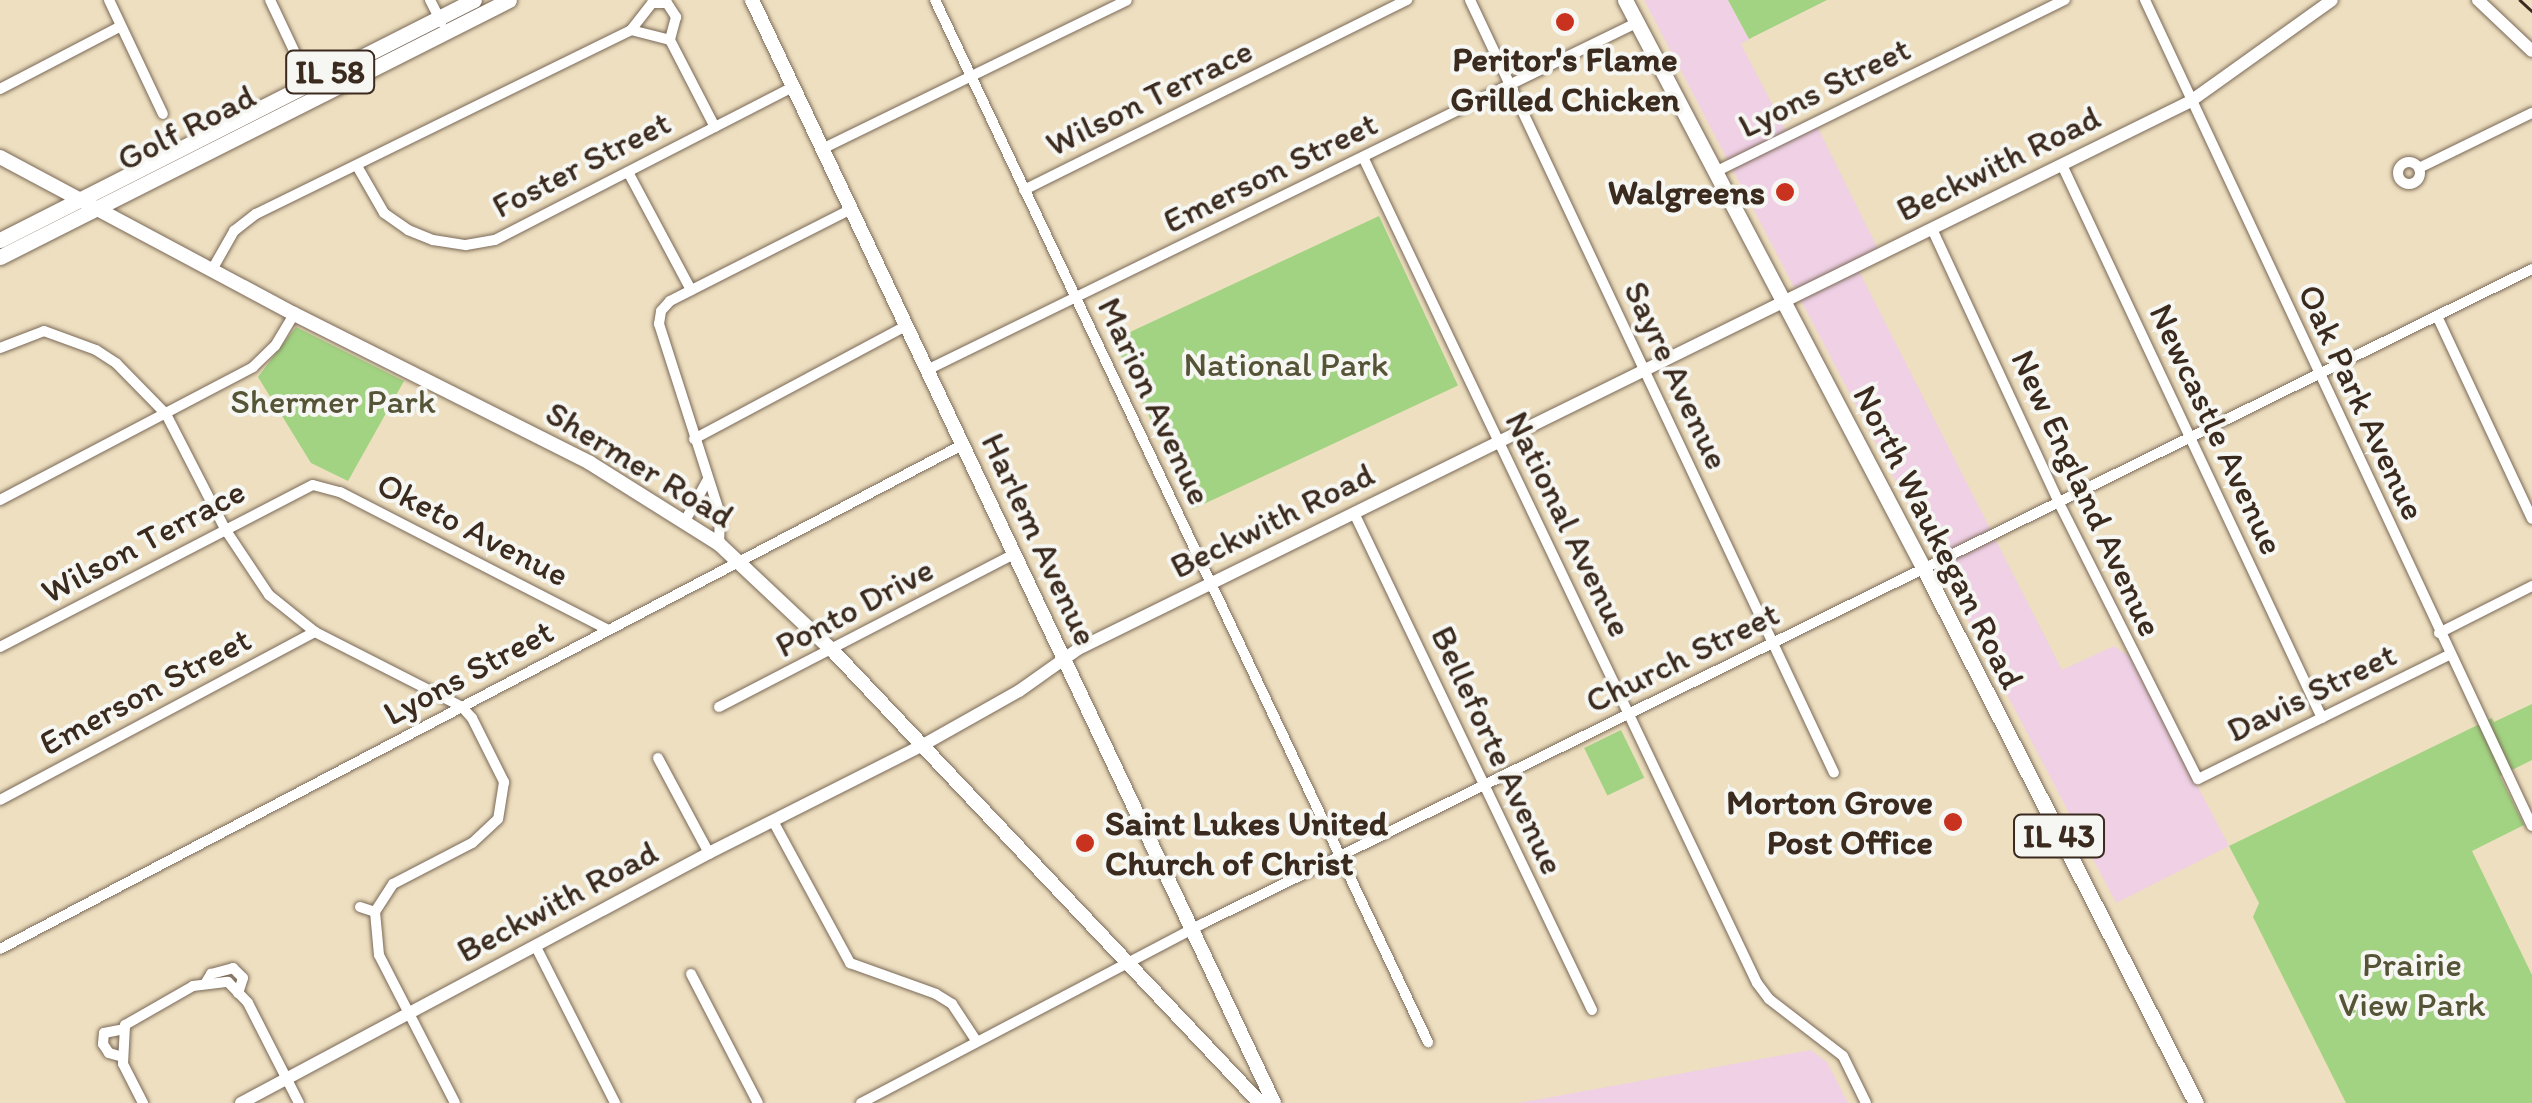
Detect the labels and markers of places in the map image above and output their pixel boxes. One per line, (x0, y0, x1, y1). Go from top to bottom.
marker: Peritor's Flame Grilled Chicken (1554, 11, 1576, 33)
place label: Peritor's Flame Grilled Chicken (1449, 38, 1681, 120)
place label: Walgreens (1608, 171, 1765, 213)
marker: Walgreens (1774, 181, 1796, 203)
place label: Morton Grove Post Office (1726, 781, 1933, 863)
place label: Saint Lukes United Church of Christ (1105, 802, 1388, 884)
marker: Morton Grove Post Office (1942, 811, 1964, 833)
marker: Saint Lukes United Church of Christ (1074, 832, 1096, 854)

